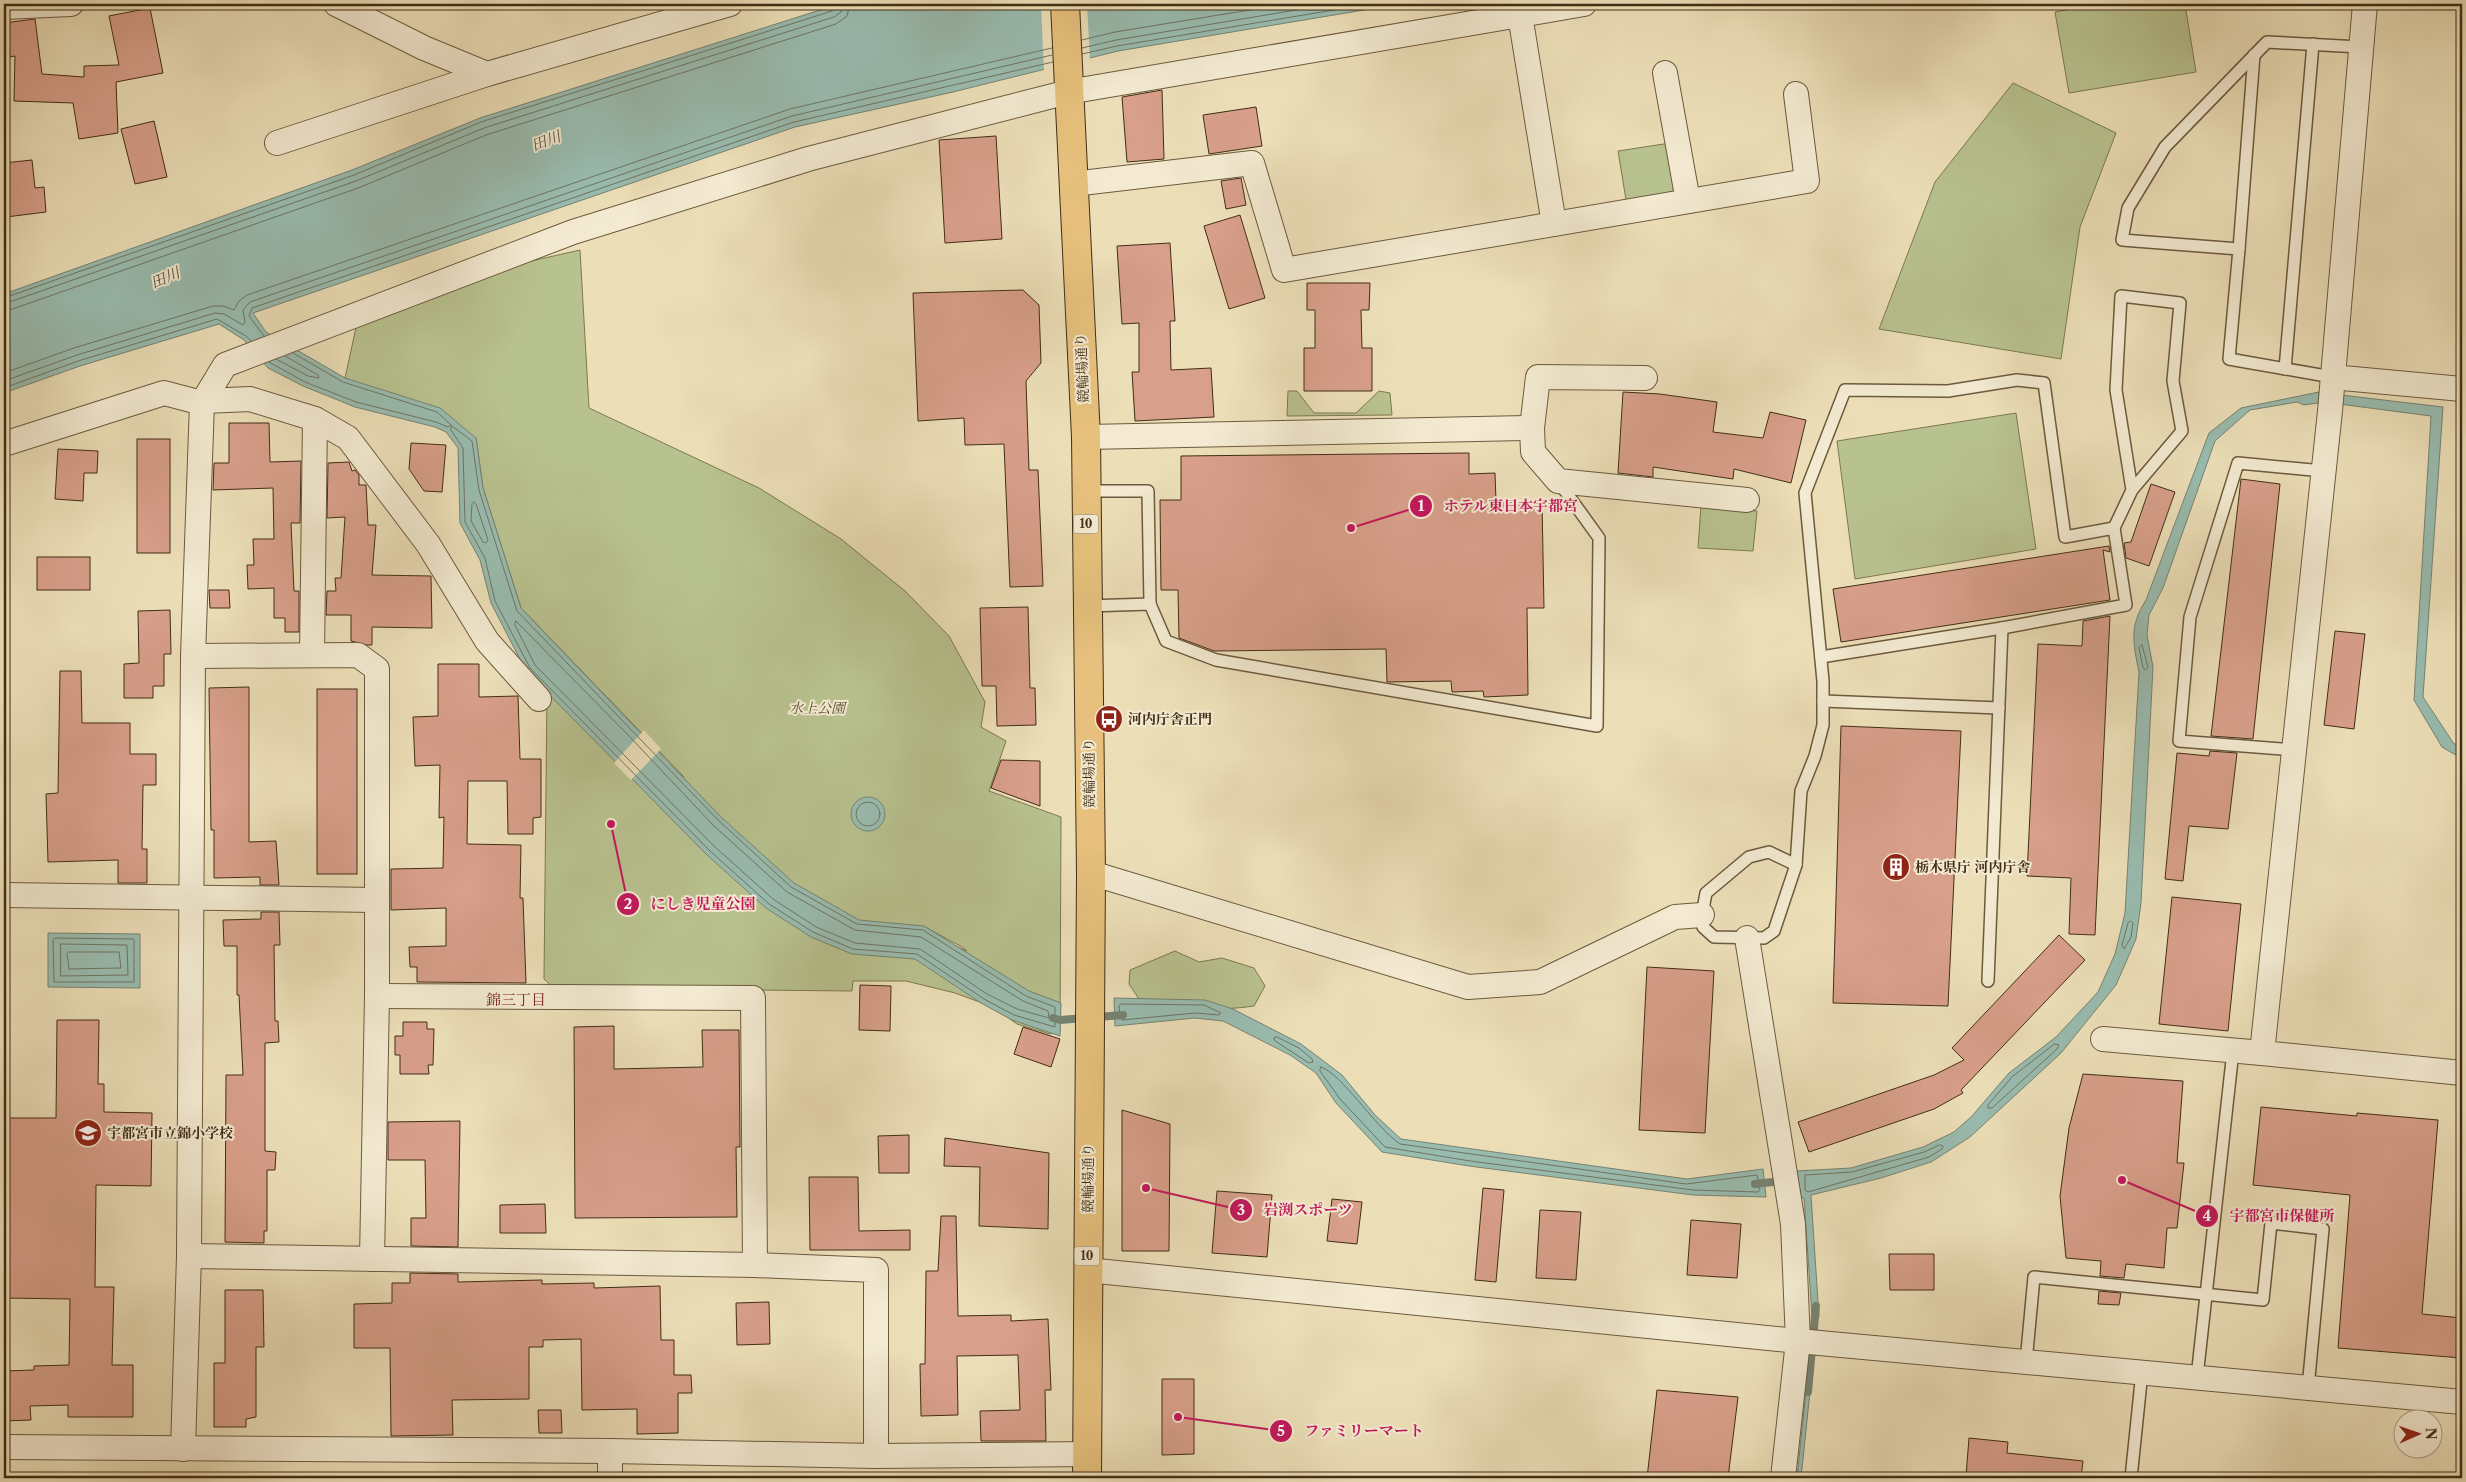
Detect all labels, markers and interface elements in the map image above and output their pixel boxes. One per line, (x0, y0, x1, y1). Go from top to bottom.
water label: 田川 (528, 126, 565, 155)
water label: 田川 (147, 262, 184, 292)
street label: 競輪場通り (1071, 333, 1093, 403)
callout: ホテル東日本宇都宮 (1409, 491, 1589, 521)
text: 1 (1418, 496, 1425, 515)
text: ホテル東日本宇都宮 (1444, 496, 1578, 515)
road number: 10 (1074, 514, 1098, 534)
park label: 水上公園 (789, 699, 847, 717)
bus stop icon: 河内庁舎正門 (1094, 704, 1124, 734)
place label: 河内庁舎正門 (1128, 710, 1212, 728)
street label: 競輪場通り (1079, 738, 1099, 808)
building icon: 栃木県庁 河内庁舎 (1881, 852, 1911, 882)
place label: 栃木県庁 河内庁舎 (1915, 858, 2031, 876)
callout: にしき児童公園 (616, 889, 766, 919)
text: 2 (624, 894, 633, 913)
text: にしき児童公園 (650, 894, 756, 913)
district label: 錦三丁目 (486, 990, 546, 1009)
school or university icon: 宇都宮市立錦小学校 (73, 1118, 103, 1148)
place label: 宇都宮市立錦小学校 (107, 1124, 233, 1142)
street label: 競輪場通り (1079, 1143, 1097, 1213)
callout: 岩渕スポーツ (1228, 1195, 1363, 1225)
text: 3 (1237, 1200, 1245, 1219)
text: 岩渕スポーツ (1263, 1200, 1353, 1219)
callout: 宇都宮市保健所 (2195, 1201, 2345, 1231)
text: 4 (2203, 1206, 2212, 1225)
text: 宇都宮市保健所 (2229, 1206, 2335, 1225)
road number: 10 (1074, 1246, 1100, 1266)
north arrow (2394, 1410, 2444, 1460)
callout: ファミリーマート (1269, 1416, 1434, 1446)
text: 5 (1277, 1421, 1285, 1440)
text: ファミリーマート (1304, 1421, 1424, 1440)
text: N (2422, 1427, 2440, 1440)

